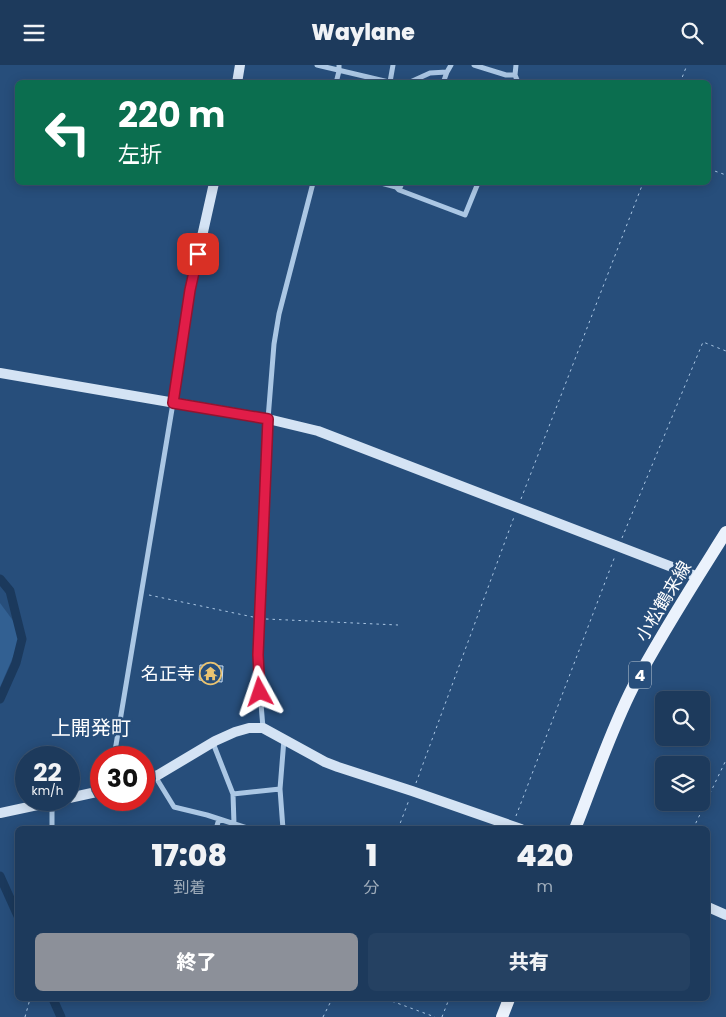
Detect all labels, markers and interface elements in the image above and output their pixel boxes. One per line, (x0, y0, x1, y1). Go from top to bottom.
text: Waylane (311, 17, 415, 48)
icon: menu (20, 19, 48, 47)
icon: search (678, 19, 706, 47)
text: 220 m (118, 90, 225, 139)
icon: left (35, 100, 100, 165)
text: 左折 (118, 139, 162, 170)
pin (177, 233, 219, 275)
icon: arrive (184, 240, 212, 268)
street label: 小松鶴来線 (629, 556, 697, 646)
place label: 名正寺 (141, 661, 195, 686)
temple icon: 名正寺 (199, 661, 223, 685)
road number: 4 (629, 661, 651, 689)
position arrow (233, 665, 285, 717)
map controls (655, 691, 710, 811)
button: search (655, 691, 710, 746)
district label: 上開発町 (51, 714, 131, 742)
speed limit sign: 30 (90, 746, 155, 811)
text: 22 (33, 755, 62, 790)
button: layers (655, 756, 710, 811)
text: km/h (32, 782, 63, 799)
text: 17:08 (151, 834, 227, 877)
text: 1 (366, 834, 377, 877)
text: 420 (516, 834, 574, 877)
text: m (537, 875, 553, 898)
text: 到着 (173, 876, 205, 899)
text: 分 (364, 876, 380, 899)
button: 終了 (35, 933, 358, 991)
button: 共有 (368, 933, 690, 991)

